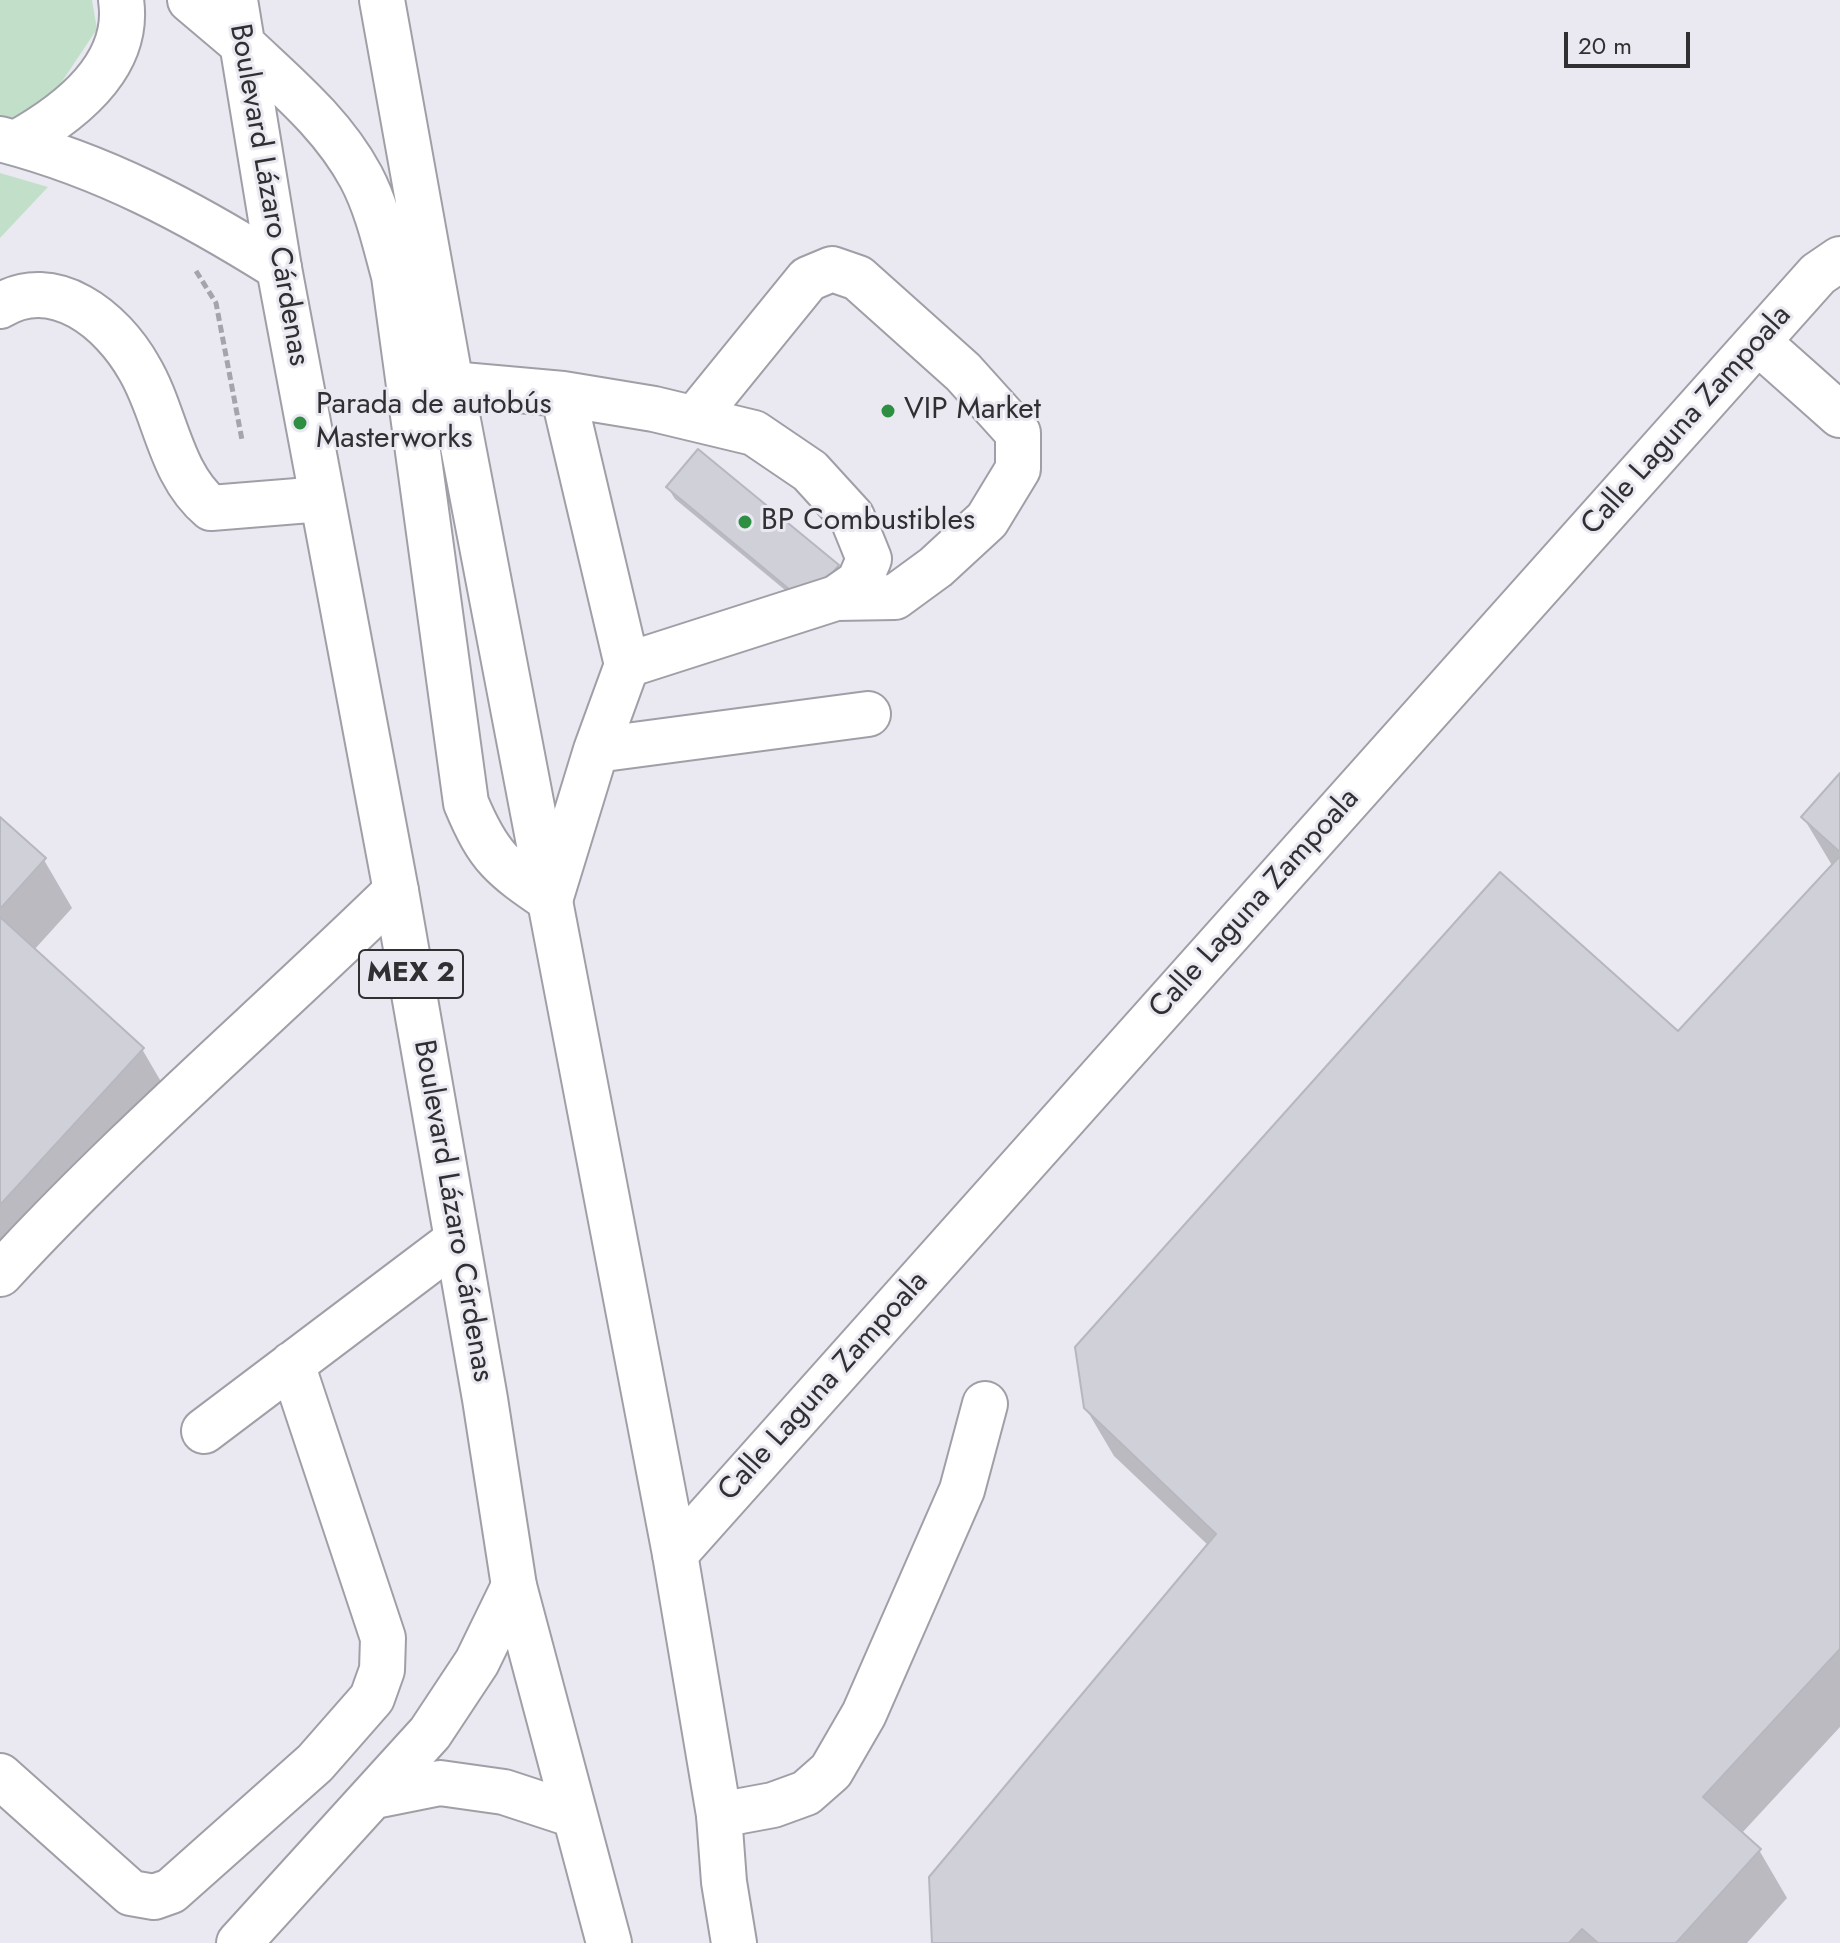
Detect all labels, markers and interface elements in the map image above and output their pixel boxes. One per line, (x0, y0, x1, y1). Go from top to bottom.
scale bar (1568, 16, 1694, 66)
street label: Boulevard Lázaro Cárdenas (220, 21, 316, 369)
text: 20 m (1578, 28, 1632, 63)
street label: Calle Laguna Zampoala (1574, 299, 1800, 543)
place label: Parada de autobús Masterworks (316, 388, 551, 458)
place label: VIP Market (904, 393, 1041, 429)
marker: VIP Market (879, 402, 897, 420)
marker: Parada de autobús Masterworks (291, 414, 309, 432)
place label: BP Combustibles (761, 504, 975, 540)
marker: BP Combustibles (736, 513, 754, 531)
street label: Calle Laguna Zampoala (1142, 782, 1368, 1026)
road number: MEX 2 (359, 950, 463, 998)
street label: Boulevard Lázaro Cárdenas (404, 1037, 500, 1385)
street label: Calle Laguna Zampoala (711, 1265, 937, 1509)

